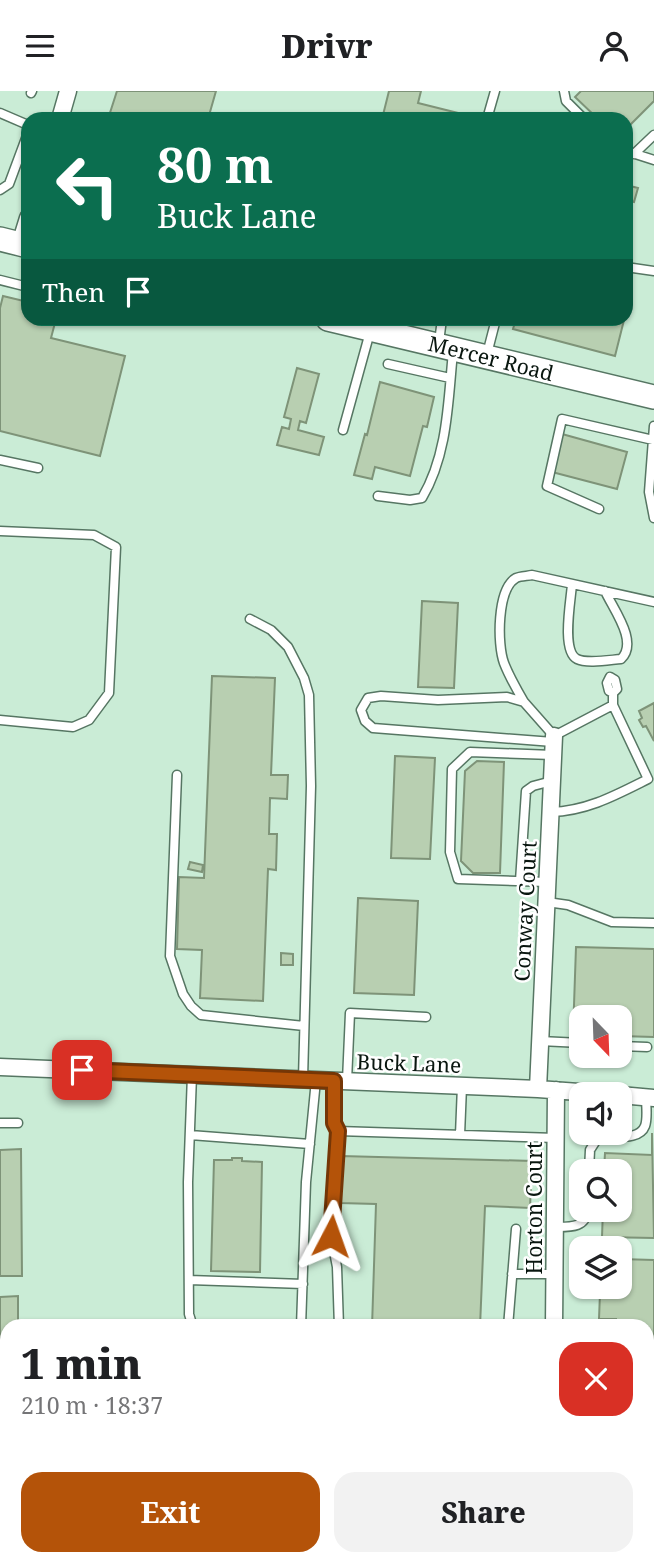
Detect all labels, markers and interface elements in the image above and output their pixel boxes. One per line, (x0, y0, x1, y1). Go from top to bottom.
text: Drivr (281, 24, 373, 67)
icon: menu (21, 27, 59, 65)
icon: person (595, 27, 633, 65)
text: 80 m (157, 131, 273, 197)
icon: left (42, 140, 133, 231)
text: Buck Lane (157, 194, 317, 237)
icon: arrive (119, 273, 157, 311)
text: Then (42, 274, 105, 310)
street label: Mercer Road (425, 329, 557, 387)
street label: Conway Court (507, 840, 543, 982)
north arrow (569, 1005, 632, 1067)
map controls (569, 1005, 632, 1299)
pin (52, 1040, 112, 1100)
street label: Buck Lane (356, 1047, 462, 1079)
icon: arrive (63, 1051, 101, 1089)
button: sound (569, 1082, 632, 1145)
street label: Horton Court (520, 1142, 548, 1274)
button: search (569, 1159, 632, 1222)
position arrow (294, 1199, 368, 1273)
button: layers (569, 1236, 632, 1299)
text: 1 min (21, 1334, 142, 1391)
button: close (559, 1342, 633, 1416)
text: 210 m · 18:37 (21, 1389, 163, 1421)
button: Exit (21, 1472, 320, 1552)
button: Share (334, 1472, 633, 1552)

